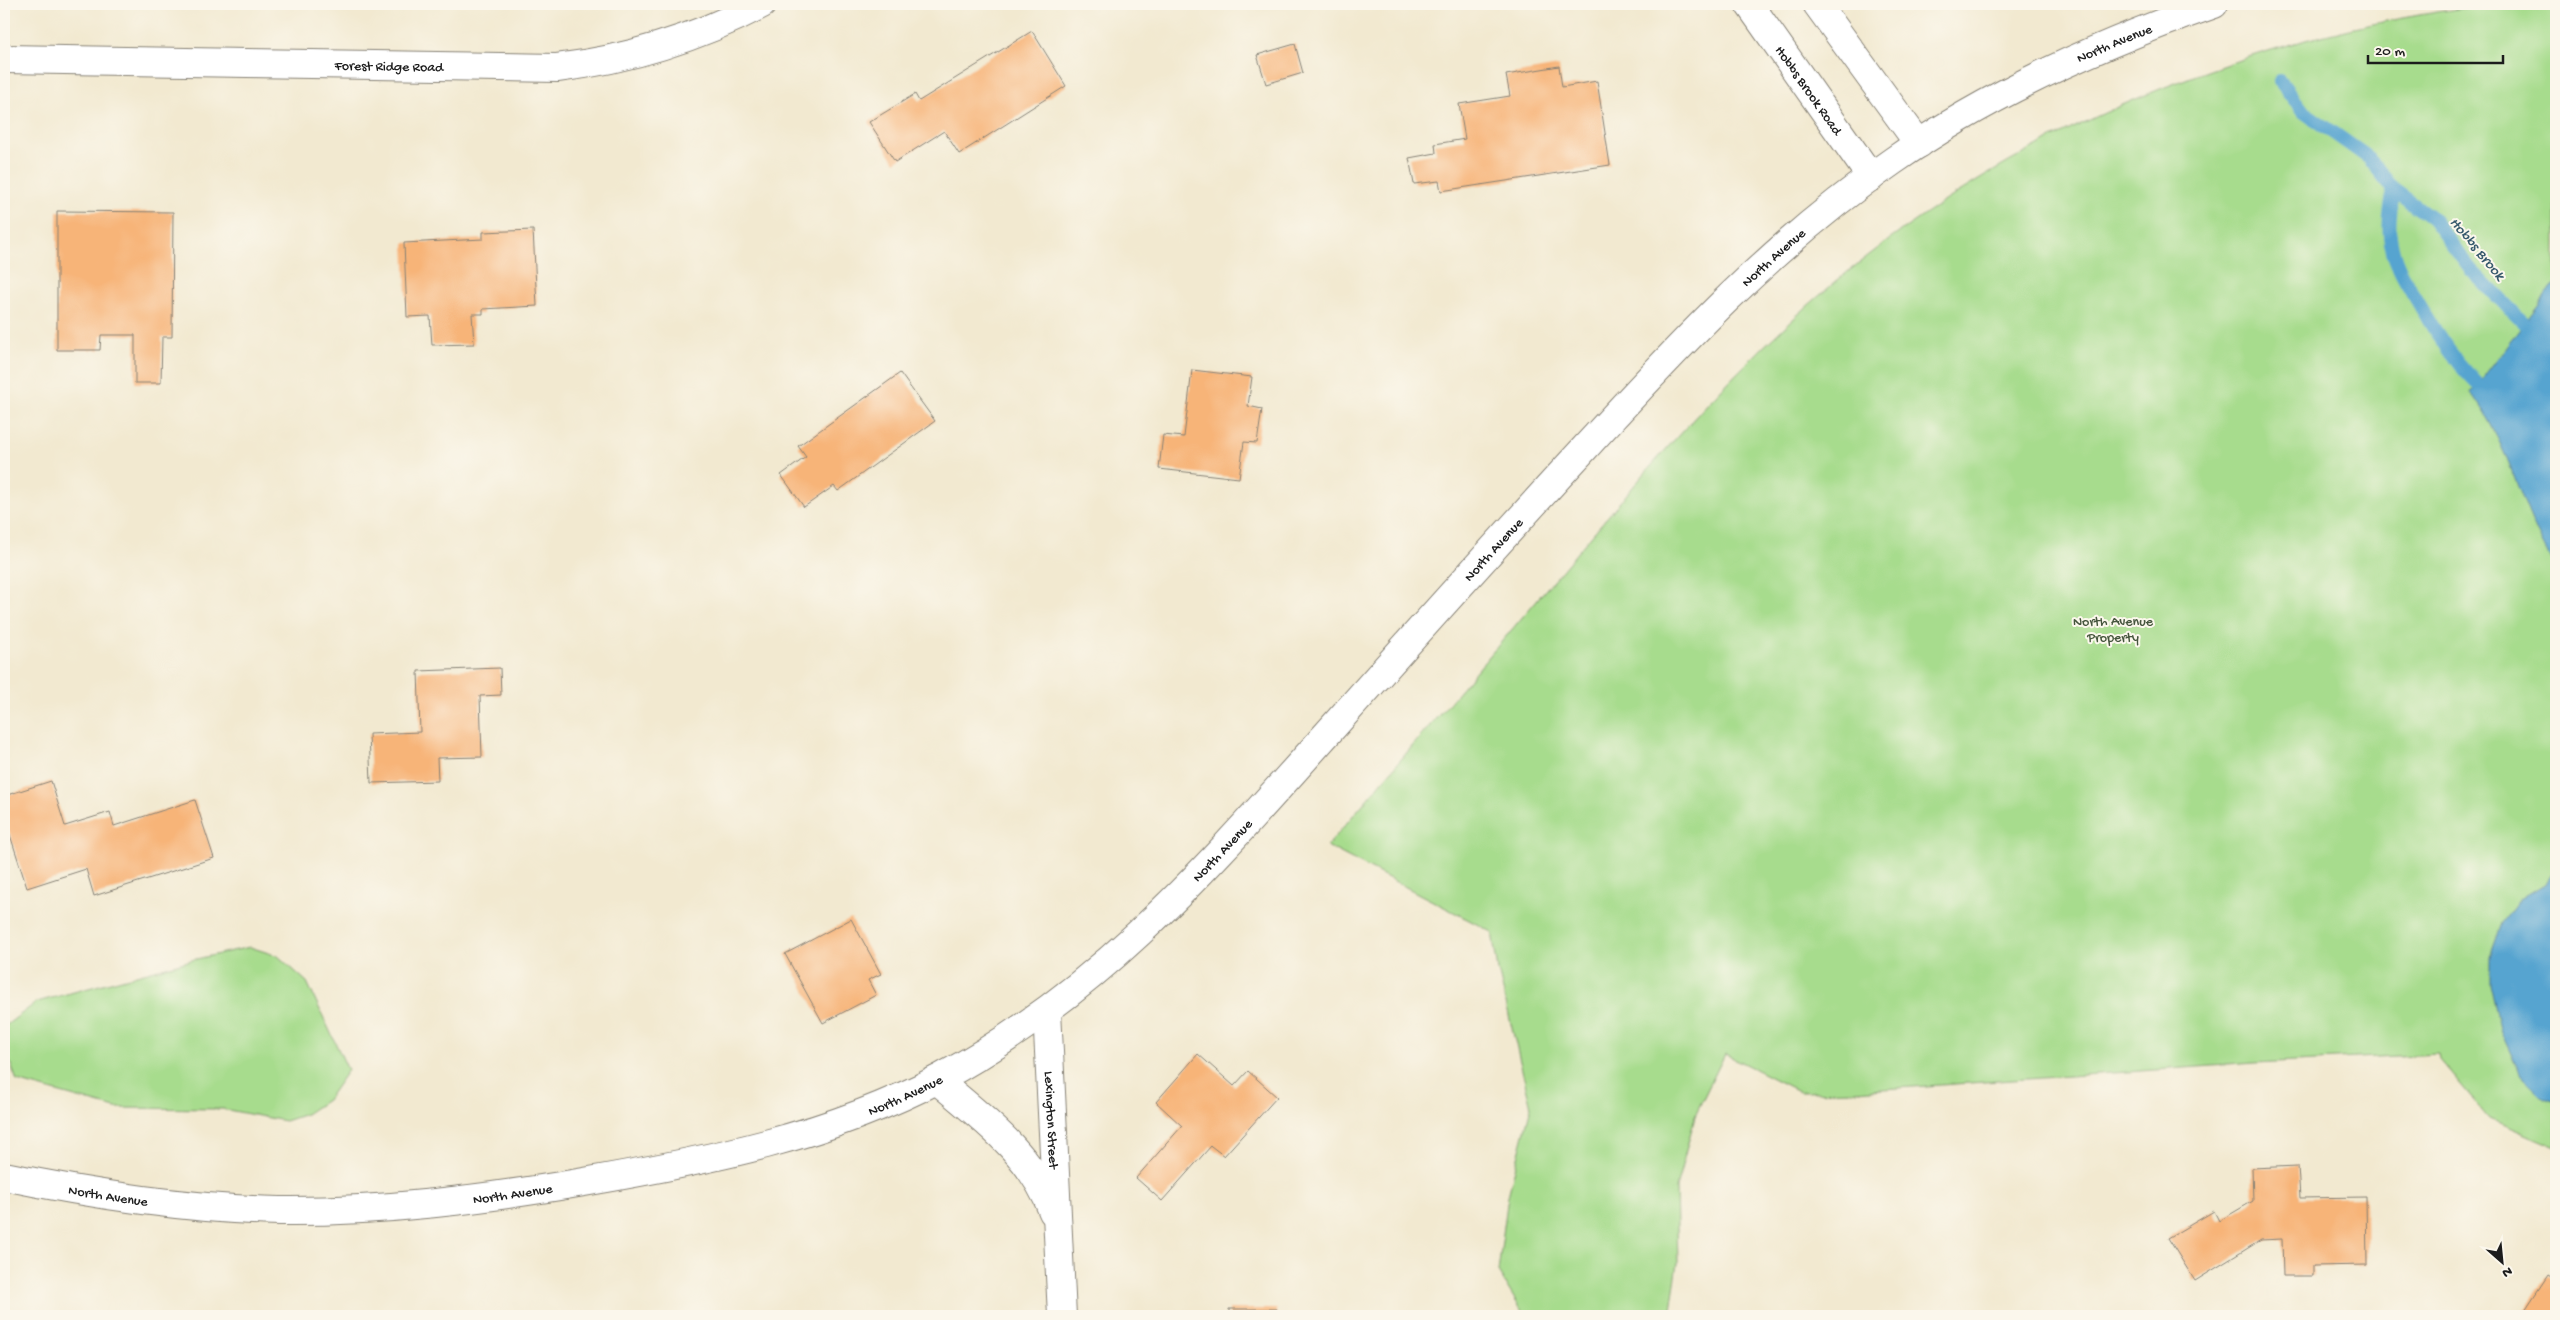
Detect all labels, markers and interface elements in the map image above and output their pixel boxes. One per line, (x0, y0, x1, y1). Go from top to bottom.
street label: North Avenue (2075, 21, 2156, 68)
scale bar (2368, 32, 2502, 64)
street label: Hobbs Brook Road (1770, 43, 1846, 141)
text: 20 m (2375, 43, 2405, 61)
street label: Forest Ridge Road (333, 58, 445, 77)
water label: Hobbs Brook (2445, 214, 2509, 285)
street label: North Avenue (1739, 225, 1811, 292)
street label: North Avenue (1461, 515, 1528, 586)
park label: North Avenue Property (2073, 614, 2154, 647)
street label: North Avenue (1190, 816, 1258, 887)
street label: Lexington Street (1039, 1071, 1061, 1171)
street label: North Avenue (866, 1072, 947, 1121)
street label: North Avenue (472, 1181, 555, 1210)
street label: North Avenue (67, 1183, 149, 1212)
north arrow (2478, 1238, 2528, 1288)
text: N (2499, 1262, 2515, 1281)

